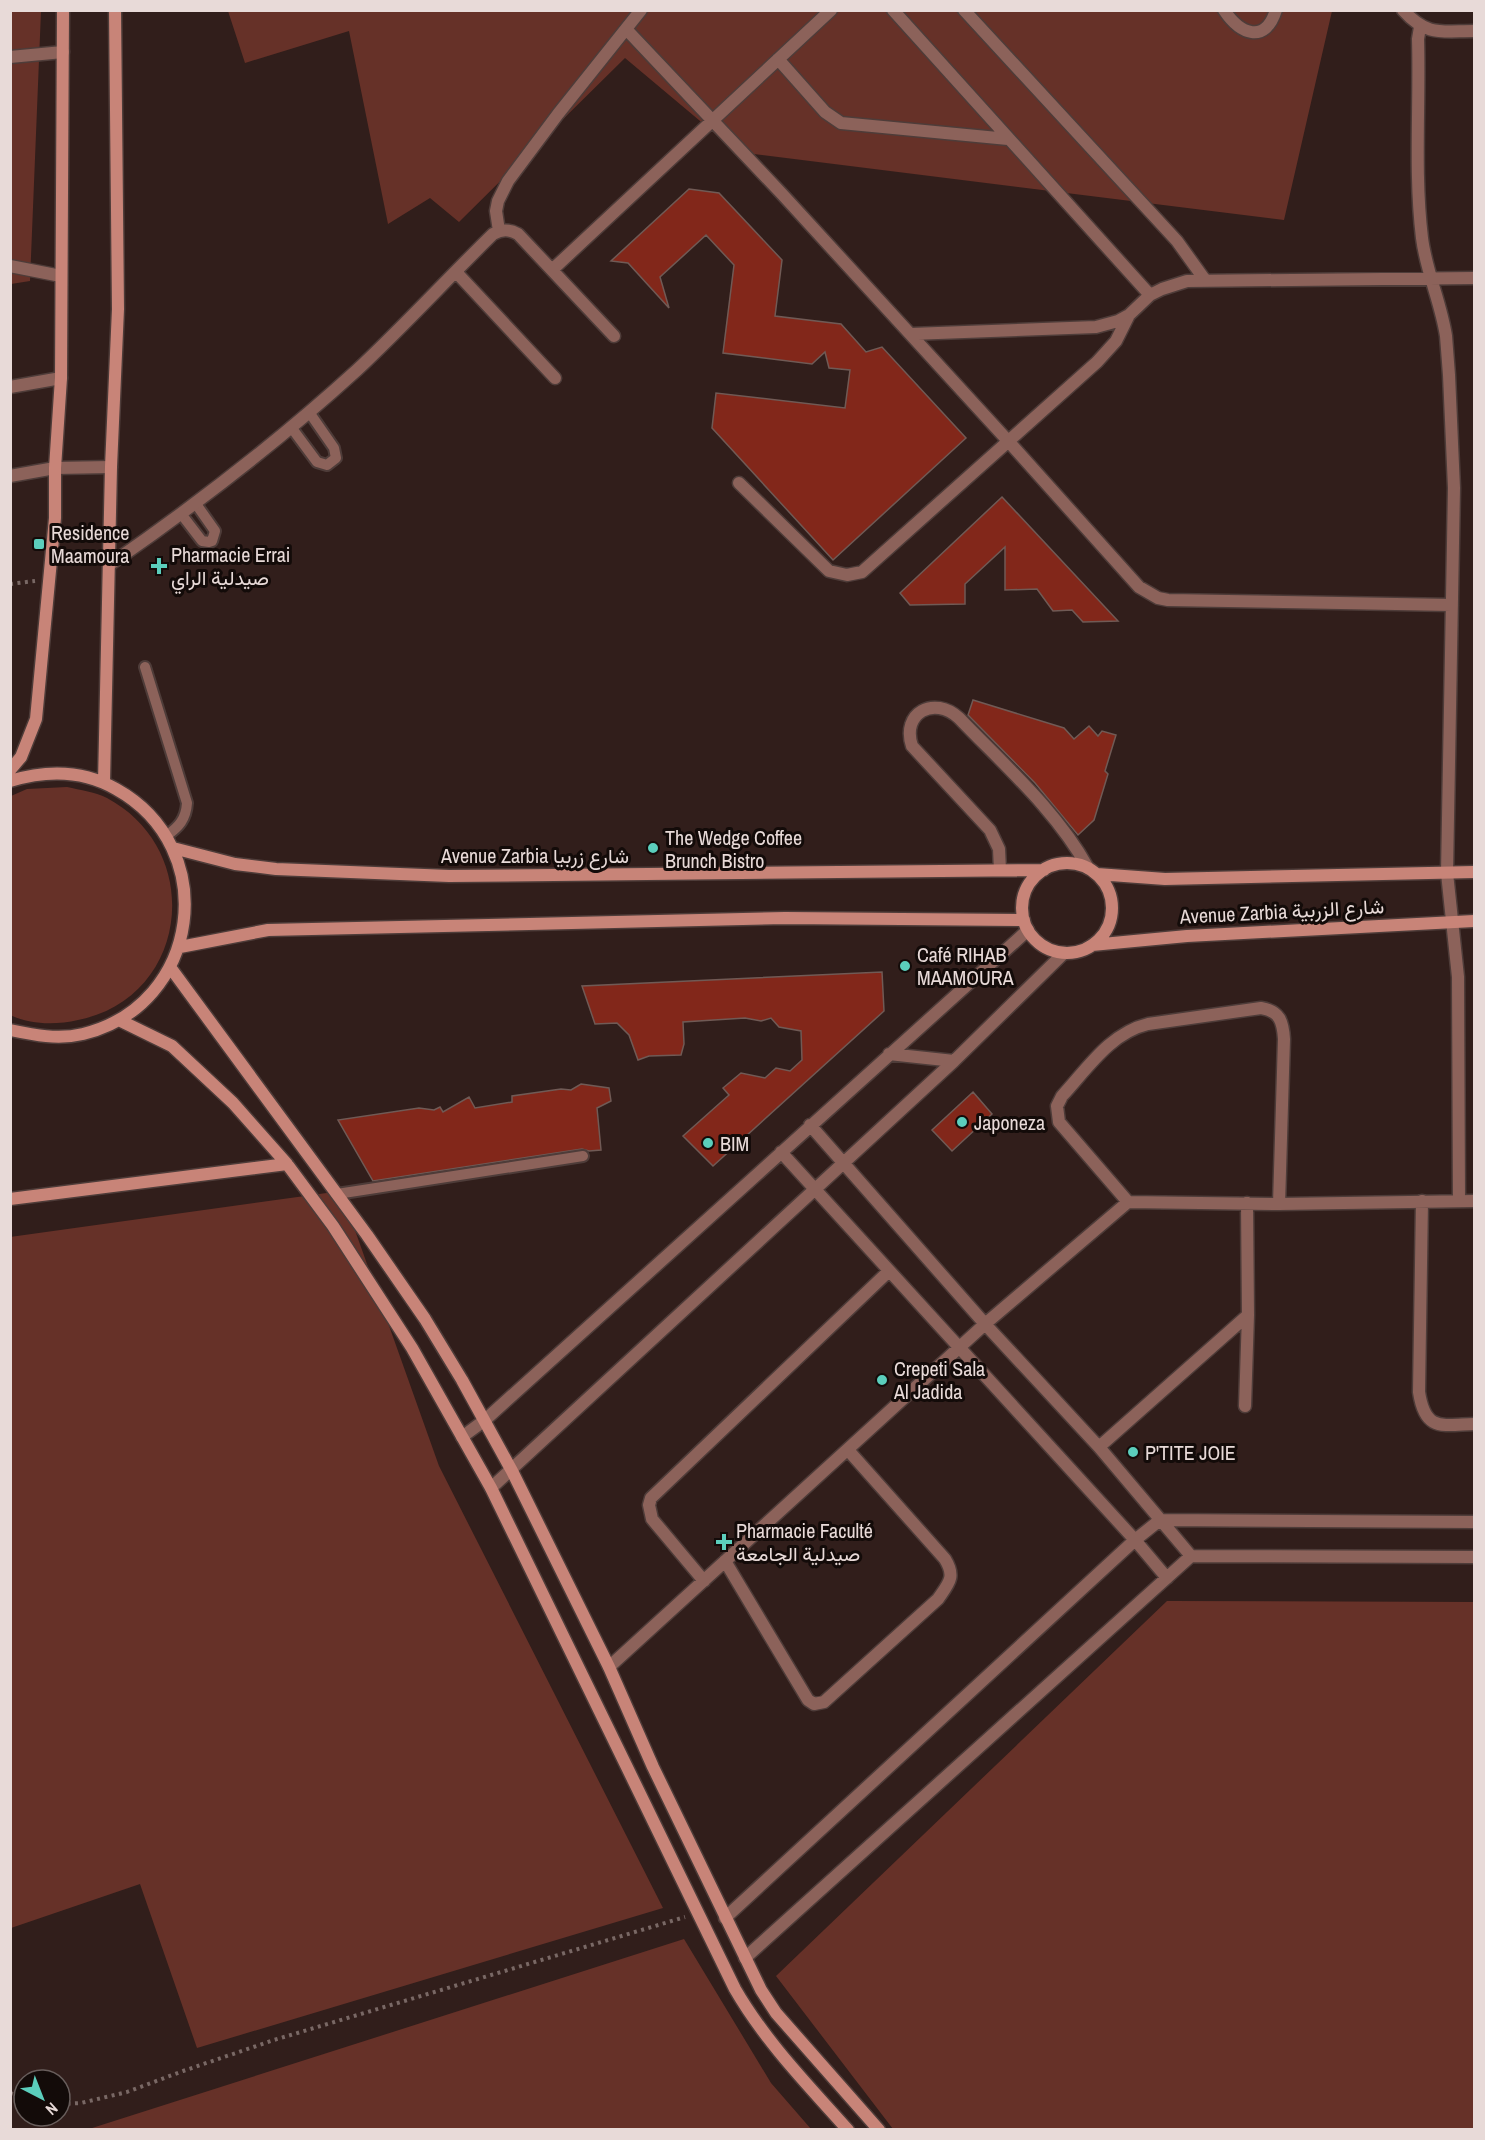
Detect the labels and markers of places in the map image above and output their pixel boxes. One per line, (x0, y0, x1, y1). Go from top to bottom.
place label: Residence Maamoura (51, 519, 129, 569)
marker: Residence Maamoura (32, 537, 46, 551)
place label: Pharmacie Errai صيدلية الراي (171, 541, 290, 595)
marker: Pharmacie Errai صيدلية الراي (152, 559, 166, 573)
place label: The Wedge Coffee Brunch Bistro (665, 824, 802, 874)
marker: The Wedge Coffee Brunch Bistro (646, 841, 660, 855)
place label: Café RIHAB MAAMOURA (917, 941, 1014, 991)
marker: Café RIHAB MAAMOURA (898, 959, 912, 973)
place label: Japoneza (974, 1109, 1045, 1136)
marker: Japoneza (955, 1115, 969, 1129)
place label: BIM (720, 1130, 749, 1157)
marker: BIM (701, 1136, 715, 1150)
place label: Crepeti Sala Al Jadida (893, 1355, 985, 1405)
marker: Crepeti Sala Al Jadida (875, 1373, 889, 1387)
place label: P'TITE JOIE (1145, 1439, 1236, 1466)
marker: P'TITE JOIE (1126, 1445, 1140, 1459)
place label: Pharmacie Faculté صيدلية الجامعة (736, 1517, 873, 1567)
marker: Pharmacie Faculté صيدلية الجامعة (717, 1535, 731, 1549)

